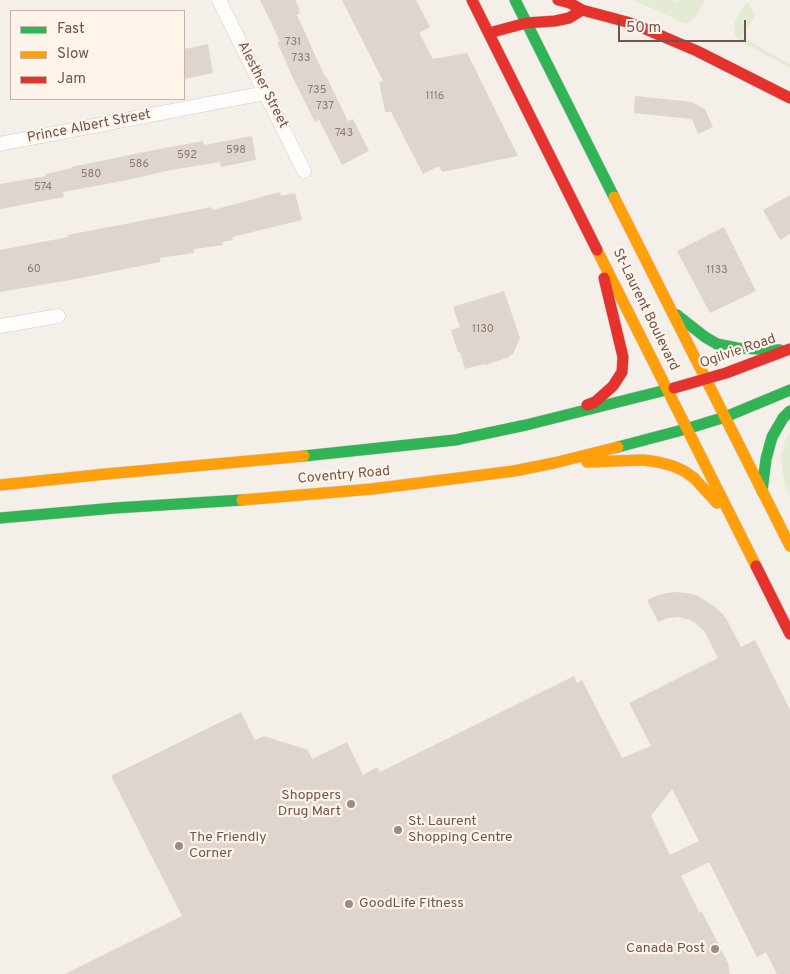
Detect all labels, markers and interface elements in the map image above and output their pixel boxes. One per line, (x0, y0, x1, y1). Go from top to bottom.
legend (10, 10, 185, 100)
scale bar (620, 10, 748, 42)
text: 50 m (626, 19, 661, 38)
text: Fast (57, 20, 85, 39)
house number: 731 (285, 36, 301, 50)
street label: Alesther Street (233, 39, 291, 131)
text: Slow (57, 45, 89, 64)
house number: 733 (292, 52, 310, 66)
text: Jam (57, 70, 86, 89)
house number: 735 (307, 84, 327, 98)
house number: 1116 (426, 90, 444, 104)
house number: 737 (316, 100, 334, 114)
street label: Prince Albert Street (26, 107, 152, 147)
house number: 743 (335, 127, 353, 141)
house number: 598 (226, 144, 246, 158)
house number: 592 (177, 149, 197, 163)
house number: 586 (129, 158, 149, 172)
house number: 580 (81, 168, 101, 182)
house number: 574 (34, 181, 52, 195)
street label: St-Laurent Boulevard (608, 246, 682, 374)
house number: 60 (27, 263, 41, 277)
house number: 1133 (706, 264, 728, 278)
house number: 1130 (472, 323, 494, 337)
street label: Ogilvie Road (698, 331, 778, 373)
street label: Coventry Road (297, 464, 391, 488)
place label: Shoppers Drug Mart (278, 788, 341, 820)
marker: Shoppers Drug Mart (345, 798, 357, 810)
place label: St. Laurent Shopping Centre (408, 814, 513, 846)
marker: St. Laurent Shopping Centre (392, 824, 404, 836)
place label: The Friendly Corner (189, 830, 267, 862)
marker: The Friendly Corner (173, 840, 185, 852)
place label: GoodLife Fitness (359, 896, 464, 912)
marker: GoodLife Fitness (343, 898, 355, 910)
place label: Canada Post (626, 941, 705, 957)
marker: Canada Post (709, 943, 721, 955)

